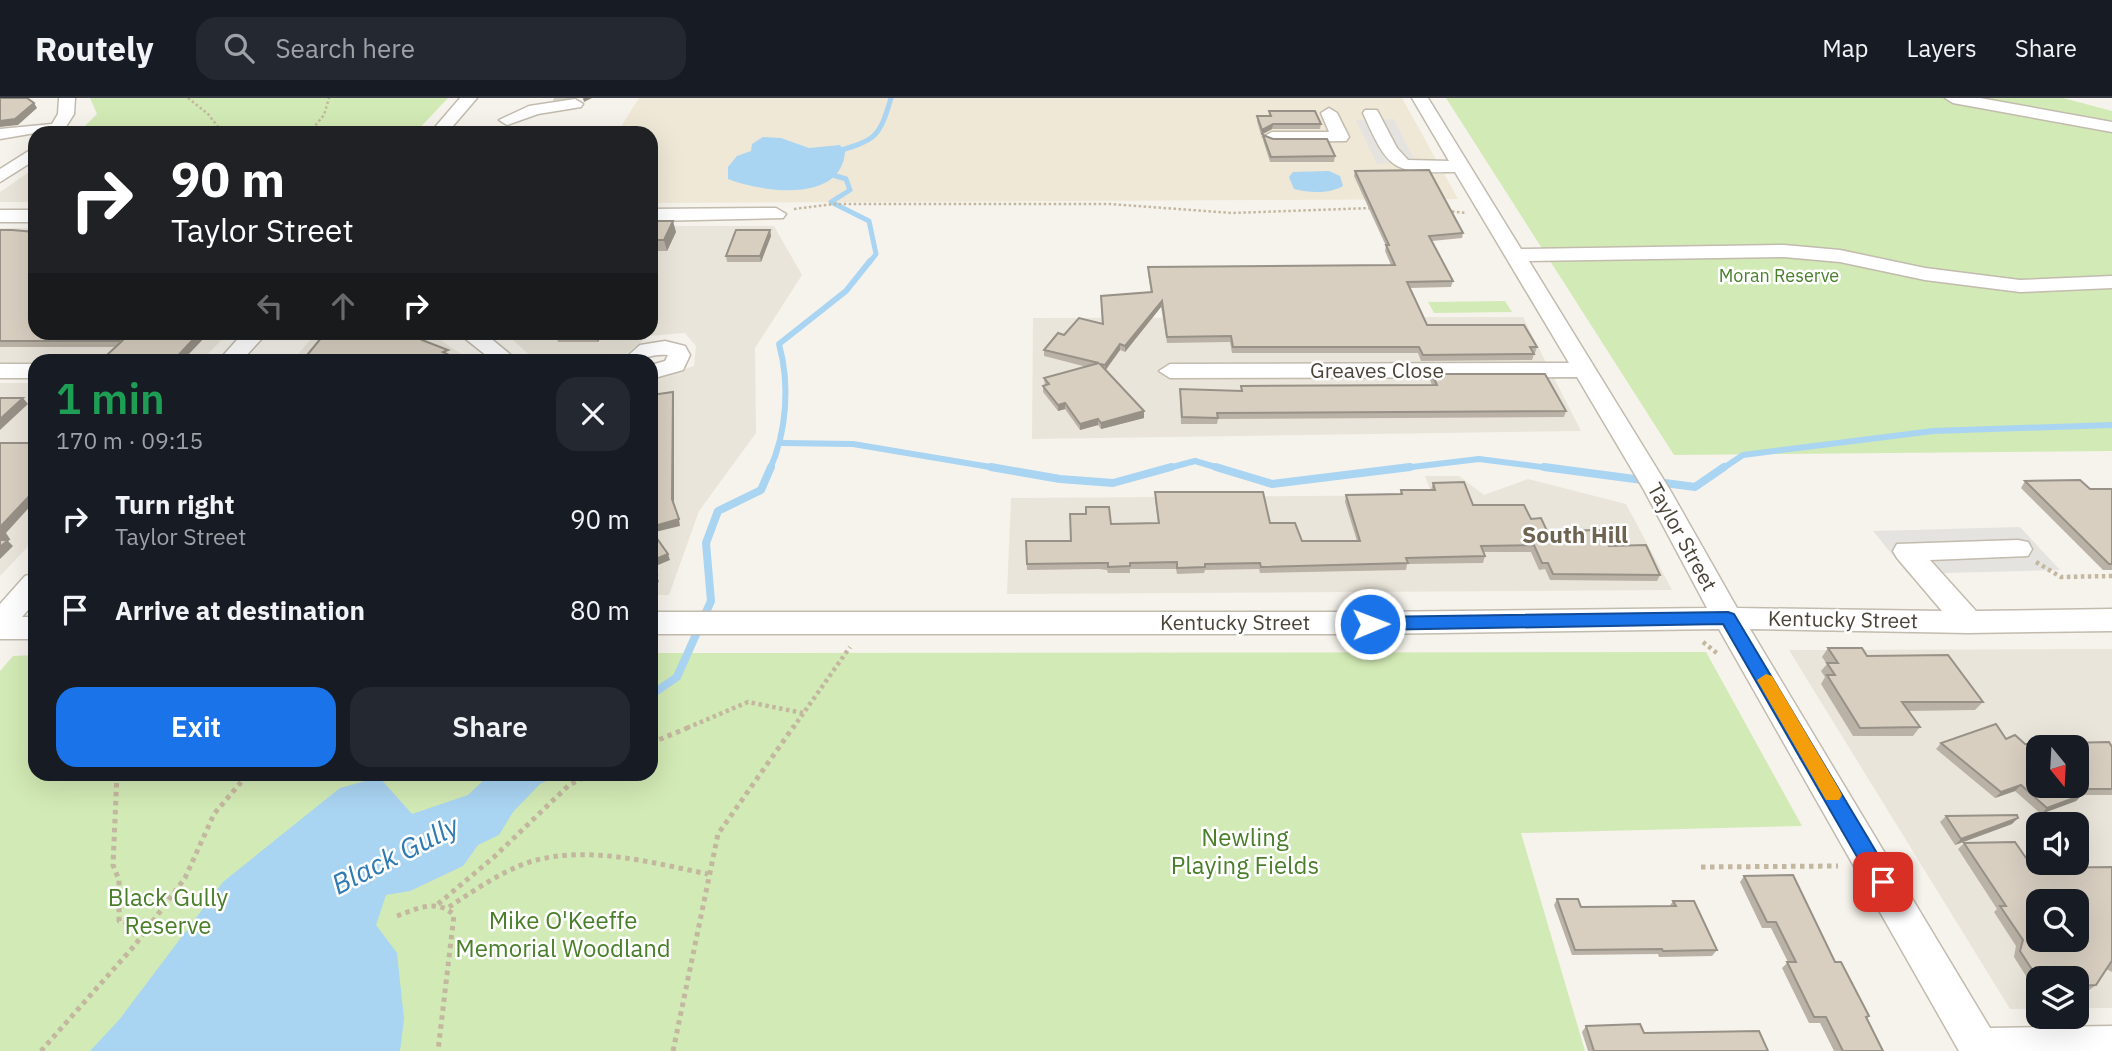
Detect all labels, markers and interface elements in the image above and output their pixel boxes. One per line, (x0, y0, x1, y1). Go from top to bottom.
search box (196, 17, 686, 80)
text: Routely (35, 27, 154, 70)
icon: search (220, 29, 258, 67)
text: Search here (276, 31, 415, 65)
text: Map (1822, 32, 1869, 64)
text: Layers (1907, 32, 1977, 64)
text: Share (2015, 32, 2077, 64)
text: 90 m (171, 147, 285, 210)
icon: right (56, 154, 147, 245)
text: Taylor Street (171, 209, 354, 251)
park label: Moran Reserve (1719, 264, 1839, 287)
icon: left (251, 287, 289, 325)
icon: ahead (324, 287, 362, 325)
icon: right (397, 287, 435, 325)
street label: Greaves Close (1310, 356, 1444, 384)
text: 1 min (56, 371, 165, 426)
button: close (556, 377, 630, 451)
text: 170 m · 09:15 (56, 425, 203, 455)
street label: Taylor Street (1642, 477, 1724, 596)
text: Turn right (115, 487, 234, 521)
icon: right (56, 500, 94, 538)
text: 90 m (570, 502, 630, 536)
district label: South Hill (1522, 519, 1628, 549)
text: Taylor Street (115, 521, 246, 551)
position arrow (1333, 587, 1407, 661)
icon: arrive (56, 591, 94, 629)
text: Arrive at destination (115, 593, 365, 627)
text: 80 m (570, 593, 630, 627)
street label: Kentucky Street (1768, 604, 1918, 634)
street label: Kentucky Street (1160, 608, 1310, 636)
button: Exit (56, 687, 336, 767)
button: Share (350, 687, 630, 767)
north arrow (2026, 735, 2090, 798)
map controls (2026, 735, 2089, 1029)
water label: Black Gully (325, 806, 466, 902)
button: sound (2026, 812, 2089, 875)
park label: Newling Playing Fields (1171, 821, 1319, 881)
pin (1853, 852, 1913, 912)
icon: arrive (1864, 863, 1902, 901)
park label: Black Gully Reserve (108, 881, 228, 941)
button: search (2026, 889, 2089, 952)
park label: Mike O'Keeffe Memorial Woodland (455, 904, 671, 964)
button: layers (2026, 966, 2089, 1029)

